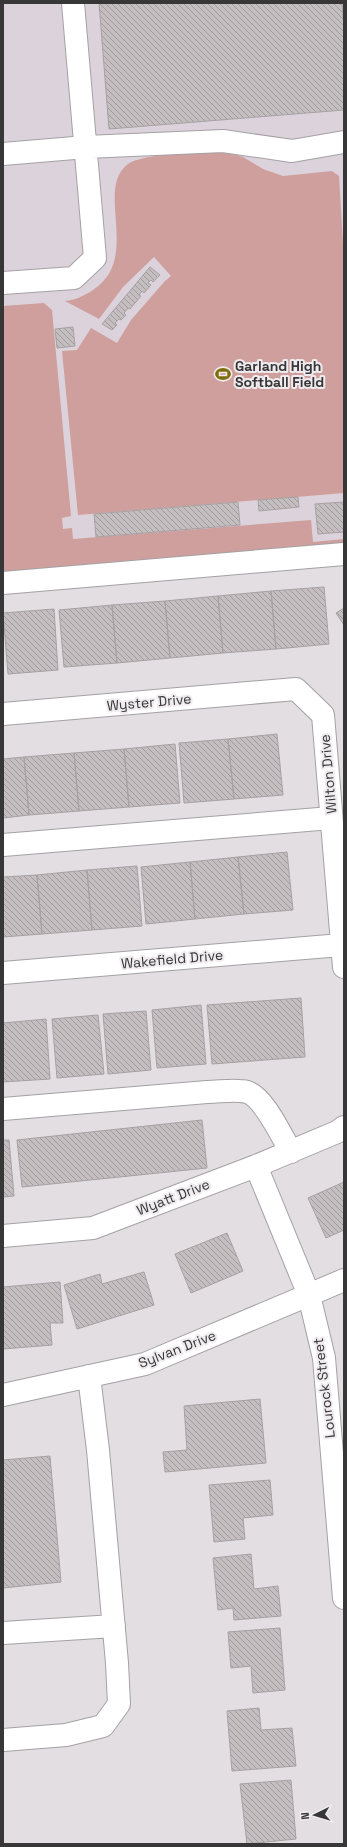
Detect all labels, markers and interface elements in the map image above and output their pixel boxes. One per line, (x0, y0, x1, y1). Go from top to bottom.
place label: Garland High Softball Field (235, 357, 324, 391)
sports icon: Garland High Softball Field (214, 365, 232, 383)
street label: Wyster Drive (106, 689, 192, 715)
street label: Wilton Drive (316, 734, 340, 814)
street label: Wakefield Drive (120, 946, 224, 972)
street label: Wyatt Drive (134, 1175, 212, 1219)
street label: Sylvan Drive (136, 1326, 218, 1372)
street label: Lourock Street (309, 1337, 339, 1439)
north arrow (295, 1795, 335, 1835)
text: N (298, 1812, 312, 1820)

